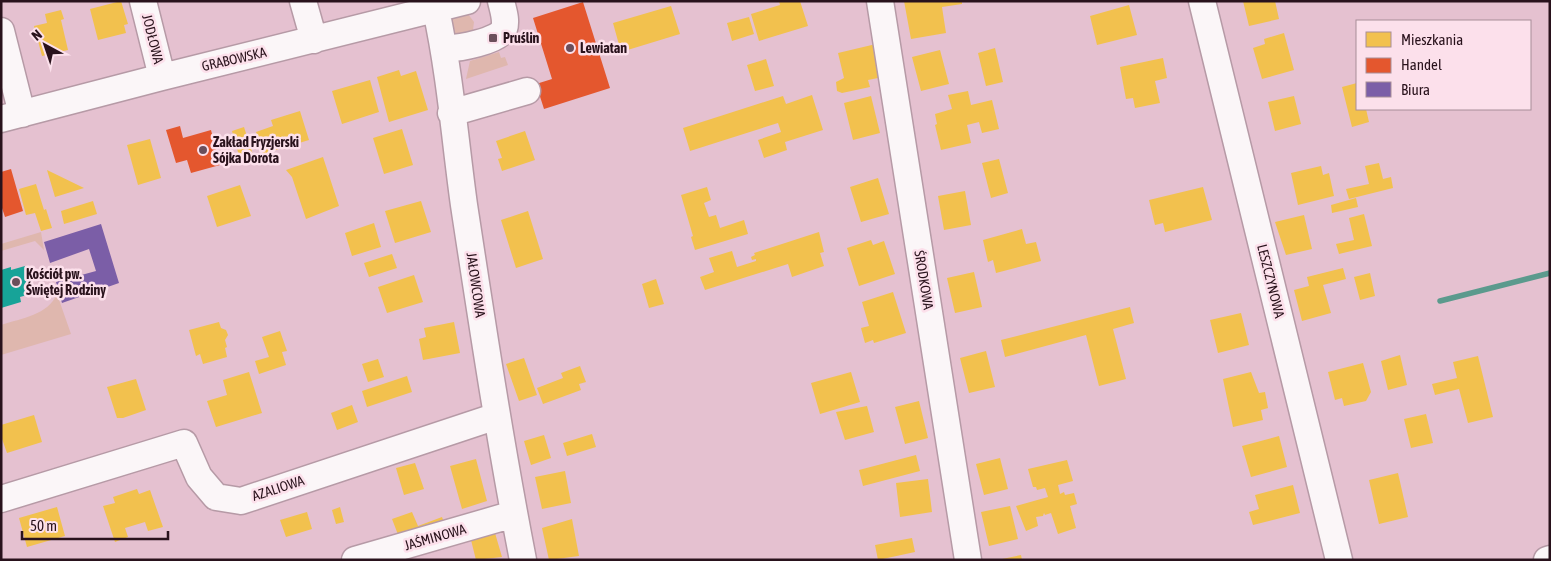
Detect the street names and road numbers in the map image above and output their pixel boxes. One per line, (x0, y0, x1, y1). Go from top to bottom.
street label: JODŁOWA (139, 13, 167, 66)
street label: GRABOWSKA (200, 44, 268, 74)
street label: LESZCZYNOWA (1254, 242, 1288, 320)
street label: ŚRODKOWA (911, 249, 937, 311)
street label: JAŁOWCOWA (464, 252, 488, 319)
street label: AZALIOWA (250, 472, 306, 504)
street label: JAŚMINOWA (402, 521, 468, 553)

